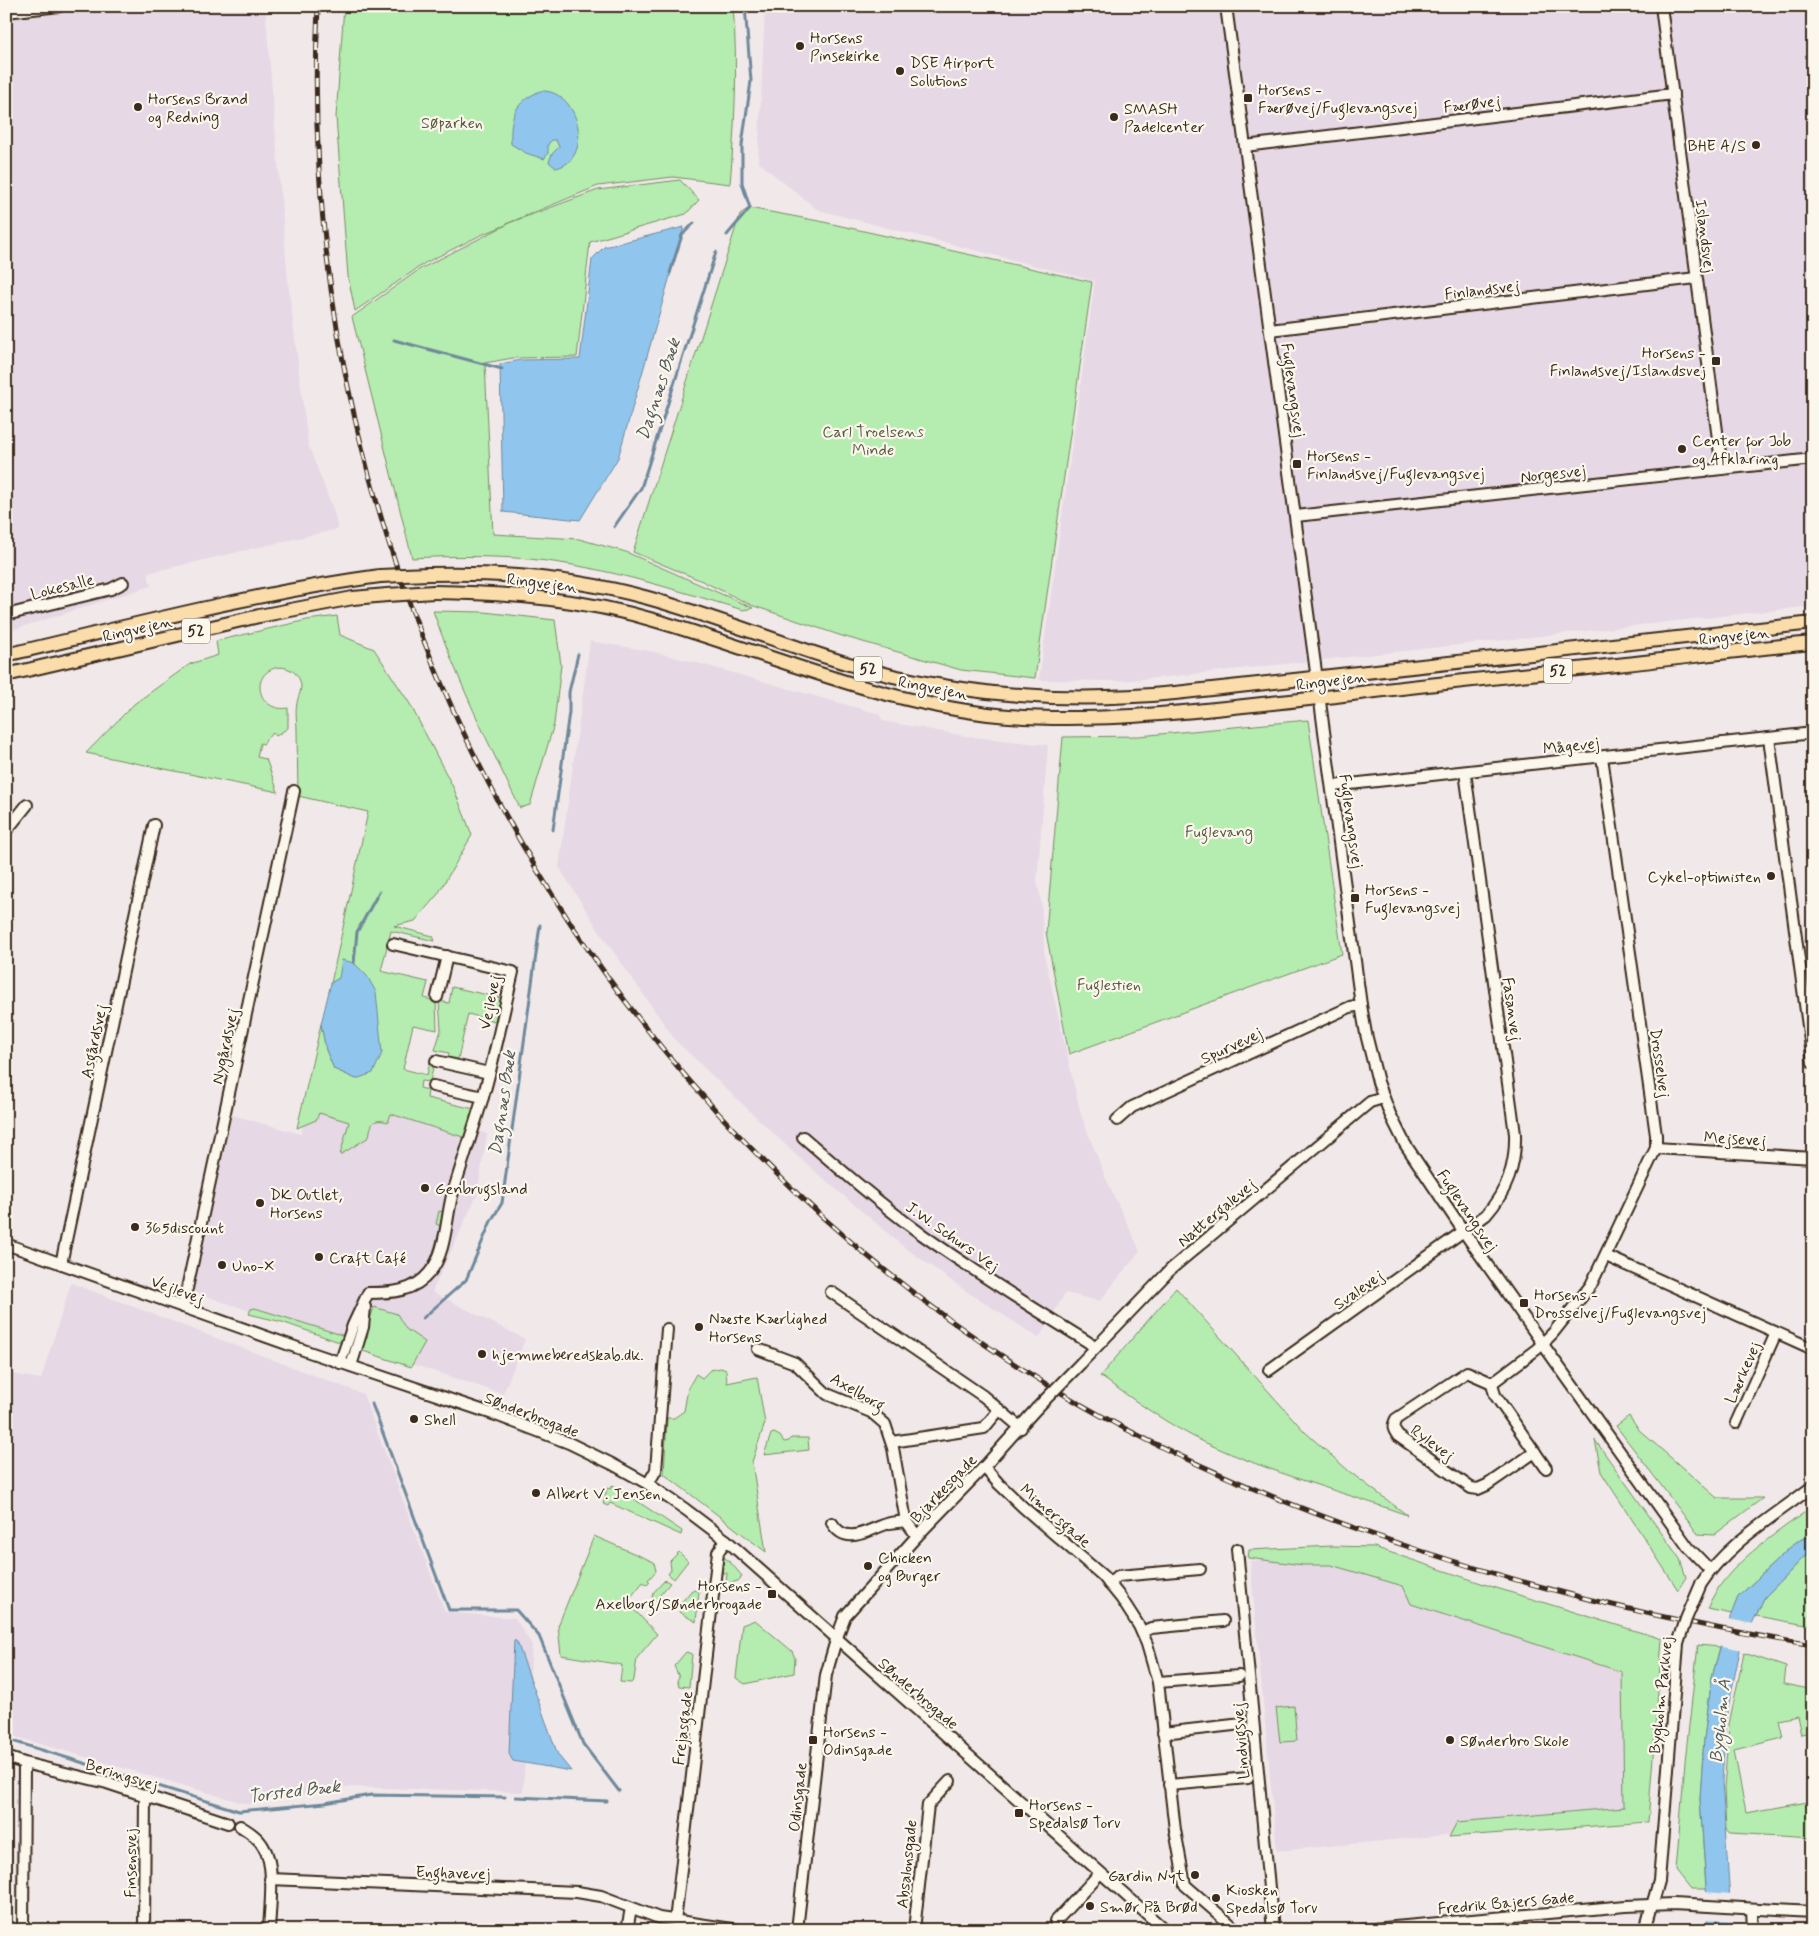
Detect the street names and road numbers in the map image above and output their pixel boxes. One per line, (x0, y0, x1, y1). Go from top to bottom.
street label: Færøvej (1442, 91, 1502, 118)
street label: Islandsvej (1690, 198, 1719, 274)
street label: Finlandsvej (1443, 275, 1521, 306)
street label: Fuglevangsvej (1275, 342, 1310, 439)
street label: Norgesvej (1519, 461, 1587, 489)
street label: Lokesalle (28, 569, 96, 605)
street label: Ringvejen (505, 569, 579, 599)
street label: Ringvejen (101, 611, 175, 649)
road number: 52 (182, 618, 210, 644)
street label: Ringvejen (1698, 622, 1771, 652)
road number: 52 (854, 656, 882, 682)
road number: 52 (1544, 658, 1572, 684)
street label: Ringvejen (1295, 667, 1368, 697)
street label: Ringvejen (896, 671, 970, 707)
street label: Mågevej (1542, 733, 1600, 760)
street label: Fuglevangsvej (1333, 773, 1368, 870)
street label: Vejlevej (475, 973, 506, 1031)
street label: Fasanvej (1497, 976, 1526, 1043)
street label: Asgårdsvej (76, 1002, 114, 1080)
street label: Nygårdsvej (207, 1006, 245, 1087)
street label: Spurvevej (1198, 1023, 1266, 1070)
street label: Drosselvej (1644, 1027, 1675, 1099)
street label: Mejsevej (1703, 1127, 1767, 1152)
street label: Fuglevangsvej (1431, 1166, 1502, 1257)
street label: Nattergalevej (1173, 1174, 1261, 1253)
street label: J.W. Schurs Vej (901, 1197, 1003, 1277)
street label: Svalevej (1330, 1265, 1388, 1315)
street label: Vejlevej (148, 1271, 207, 1310)
street label: Lærkevej (1720, 1338, 1766, 1407)
street label: Axelborg (826, 1368, 888, 1417)
street label: Sønderbrogade (481, 1388, 582, 1443)
street label: Rylevej (1406, 1420, 1458, 1466)
street label: Bjarkesgade (906, 1450, 983, 1529)
street label: Mimersgade (1014, 1479, 1095, 1554)
street label: Bygholm Parkvej (1645, 1635, 1679, 1755)
street label: Sønderbrogade (873, 1653, 963, 1735)
street label: Frejasgade (669, 1690, 699, 1767)
street label: Lindvigsvej (1228, 1702, 1256, 1780)
street label: Beringsvej (83, 1754, 160, 1796)
street label: Odinsgade (784, 1761, 813, 1833)
street label: Absalonsgade (892, 1819, 924, 1910)
street label: Finsensvej (121, 1828, 142, 1898)
street label: Enghavevej (415, 1862, 491, 1886)
street label: Fredrik Bajers Gade (1437, 1887, 1575, 1920)

